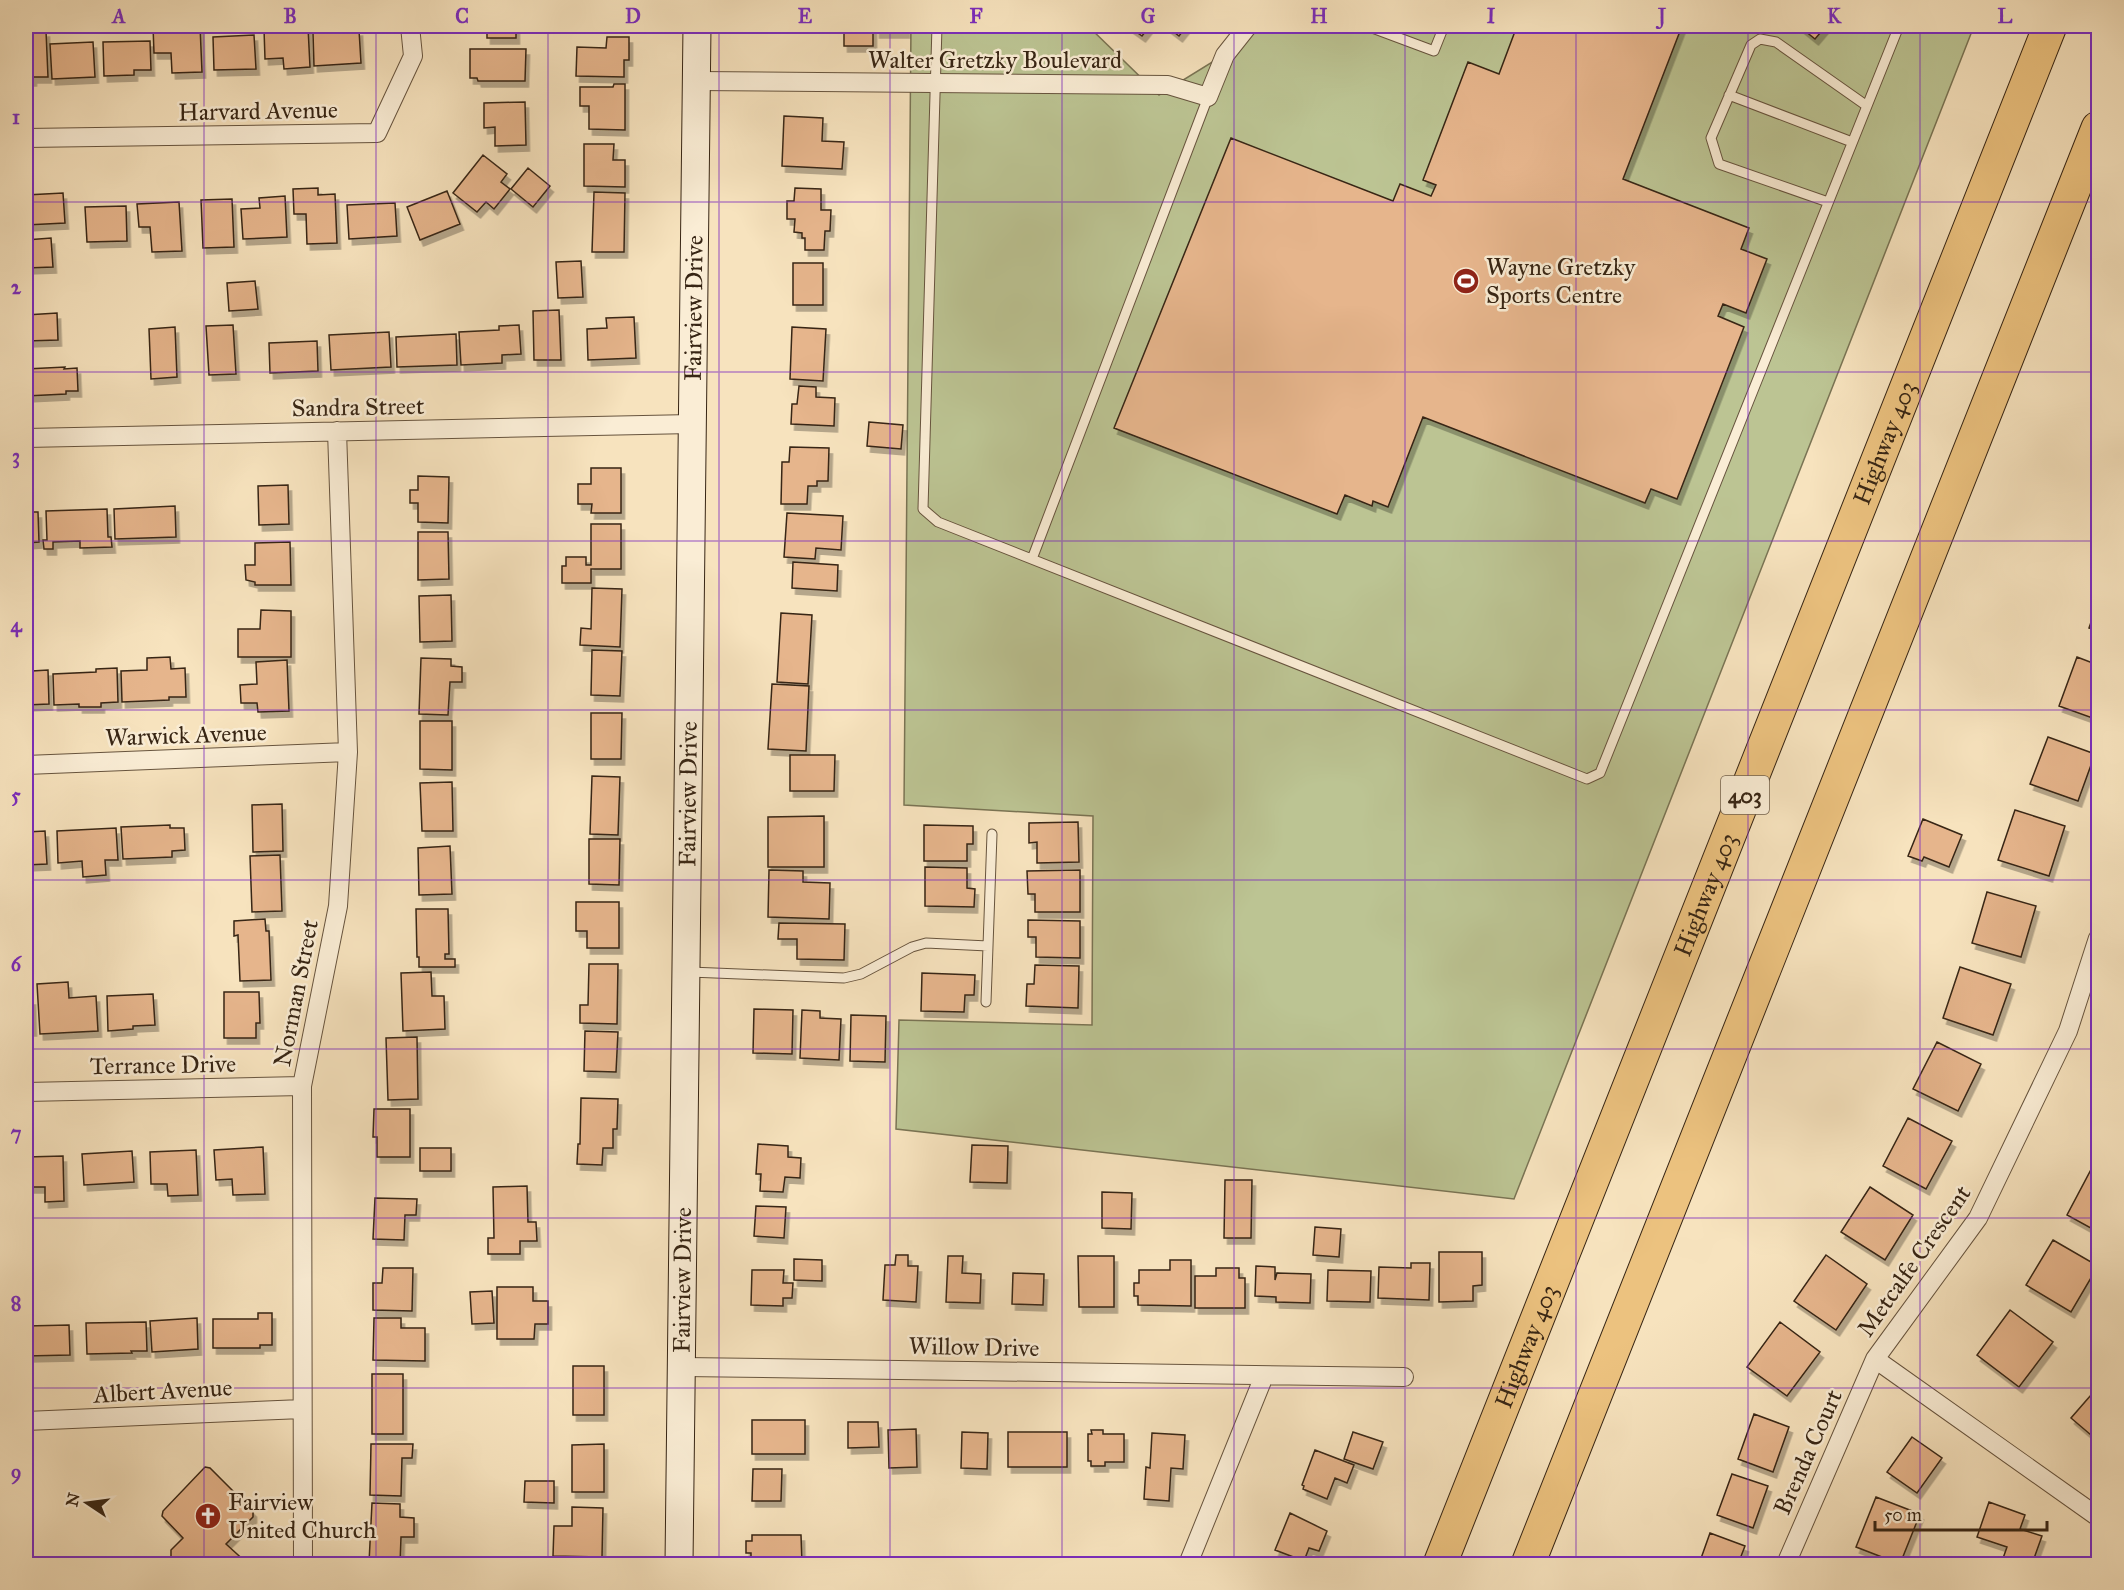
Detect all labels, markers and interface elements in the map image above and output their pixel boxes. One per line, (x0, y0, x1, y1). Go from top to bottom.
text: A (110, 4, 126, 28)
text: B (283, 4, 297, 28)
text: C (455, 4, 469, 28)
text: D (625, 4, 641, 28)
text: E (798, 4, 813, 28)
text: F (969, 4, 983, 28)
text: G (1141, 4, 1156, 28)
text: H (1310, 4, 1328, 28)
text: I (1487, 4, 1496, 28)
text: J (1655, 4, 1667, 30)
text: K (1827, 4, 1842, 28)
text: L (1998, 4, 2013, 28)
street label: Walter Gretzky Boulevard (868, 45, 1122, 75)
street label: Harvard Avenue (178, 95, 338, 127)
text: 1 (12, 105, 20, 129)
street label: Fairview Drive (678, 235, 710, 381)
place label: Wayne Gretzky Sports Centre (1486, 252, 1636, 310)
sports icon: Wayne Gretzky Sports Centre (1451, 266, 1481, 296)
text: 2 (11, 275, 22, 299)
street label: Highway 403 (1847, 377, 1923, 509)
street label: Sandra Street (291, 391, 425, 423)
text: 3 (12, 444, 20, 469)
text: 4 (10, 613, 22, 638)
street label: Warwick Avenue (105, 717, 267, 753)
street label: Fairview Drive (672, 721, 704, 867)
road number: 403 (1721, 776, 1769, 814)
text: 5 (11, 783, 21, 807)
street label: Highway 403 (1667, 829, 1743, 961)
street label: Norman Street (267, 916, 325, 1069)
text: 6 (11, 952, 23, 976)
street label: Terrance Drive (90, 1049, 236, 1081)
text: 7 (11, 1121, 22, 1145)
street label: Metcalfe Crescent (1851, 1179, 1978, 1343)
street label: Fairview Drive (666, 1207, 698, 1353)
street label: Highway 403 (1488, 1280, 1564, 1413)
text: 8 (11, 1291, 21, 1315)
street label: Willow Drive (908, 1331, 1040, 1363)
street label: Albert Avenue (92, 1372, 233, 1410)
street label: Brenda Court (1767, 1384, 1849, 1519)
text: 9 (11, 1460, 21, 1485)
north arrow (57, 1473, 117, 1533)
place label: Fairview United Church (228, 1487, 376, 1545)
text: N (62, 1491, 84, 1508)
scale bar (1875, 1494, 2048, 1532)
church icon: Fairview United Church (193, 1501, 223, 1531)
text: 50 m (1884, 1504, 1922, 1526)

